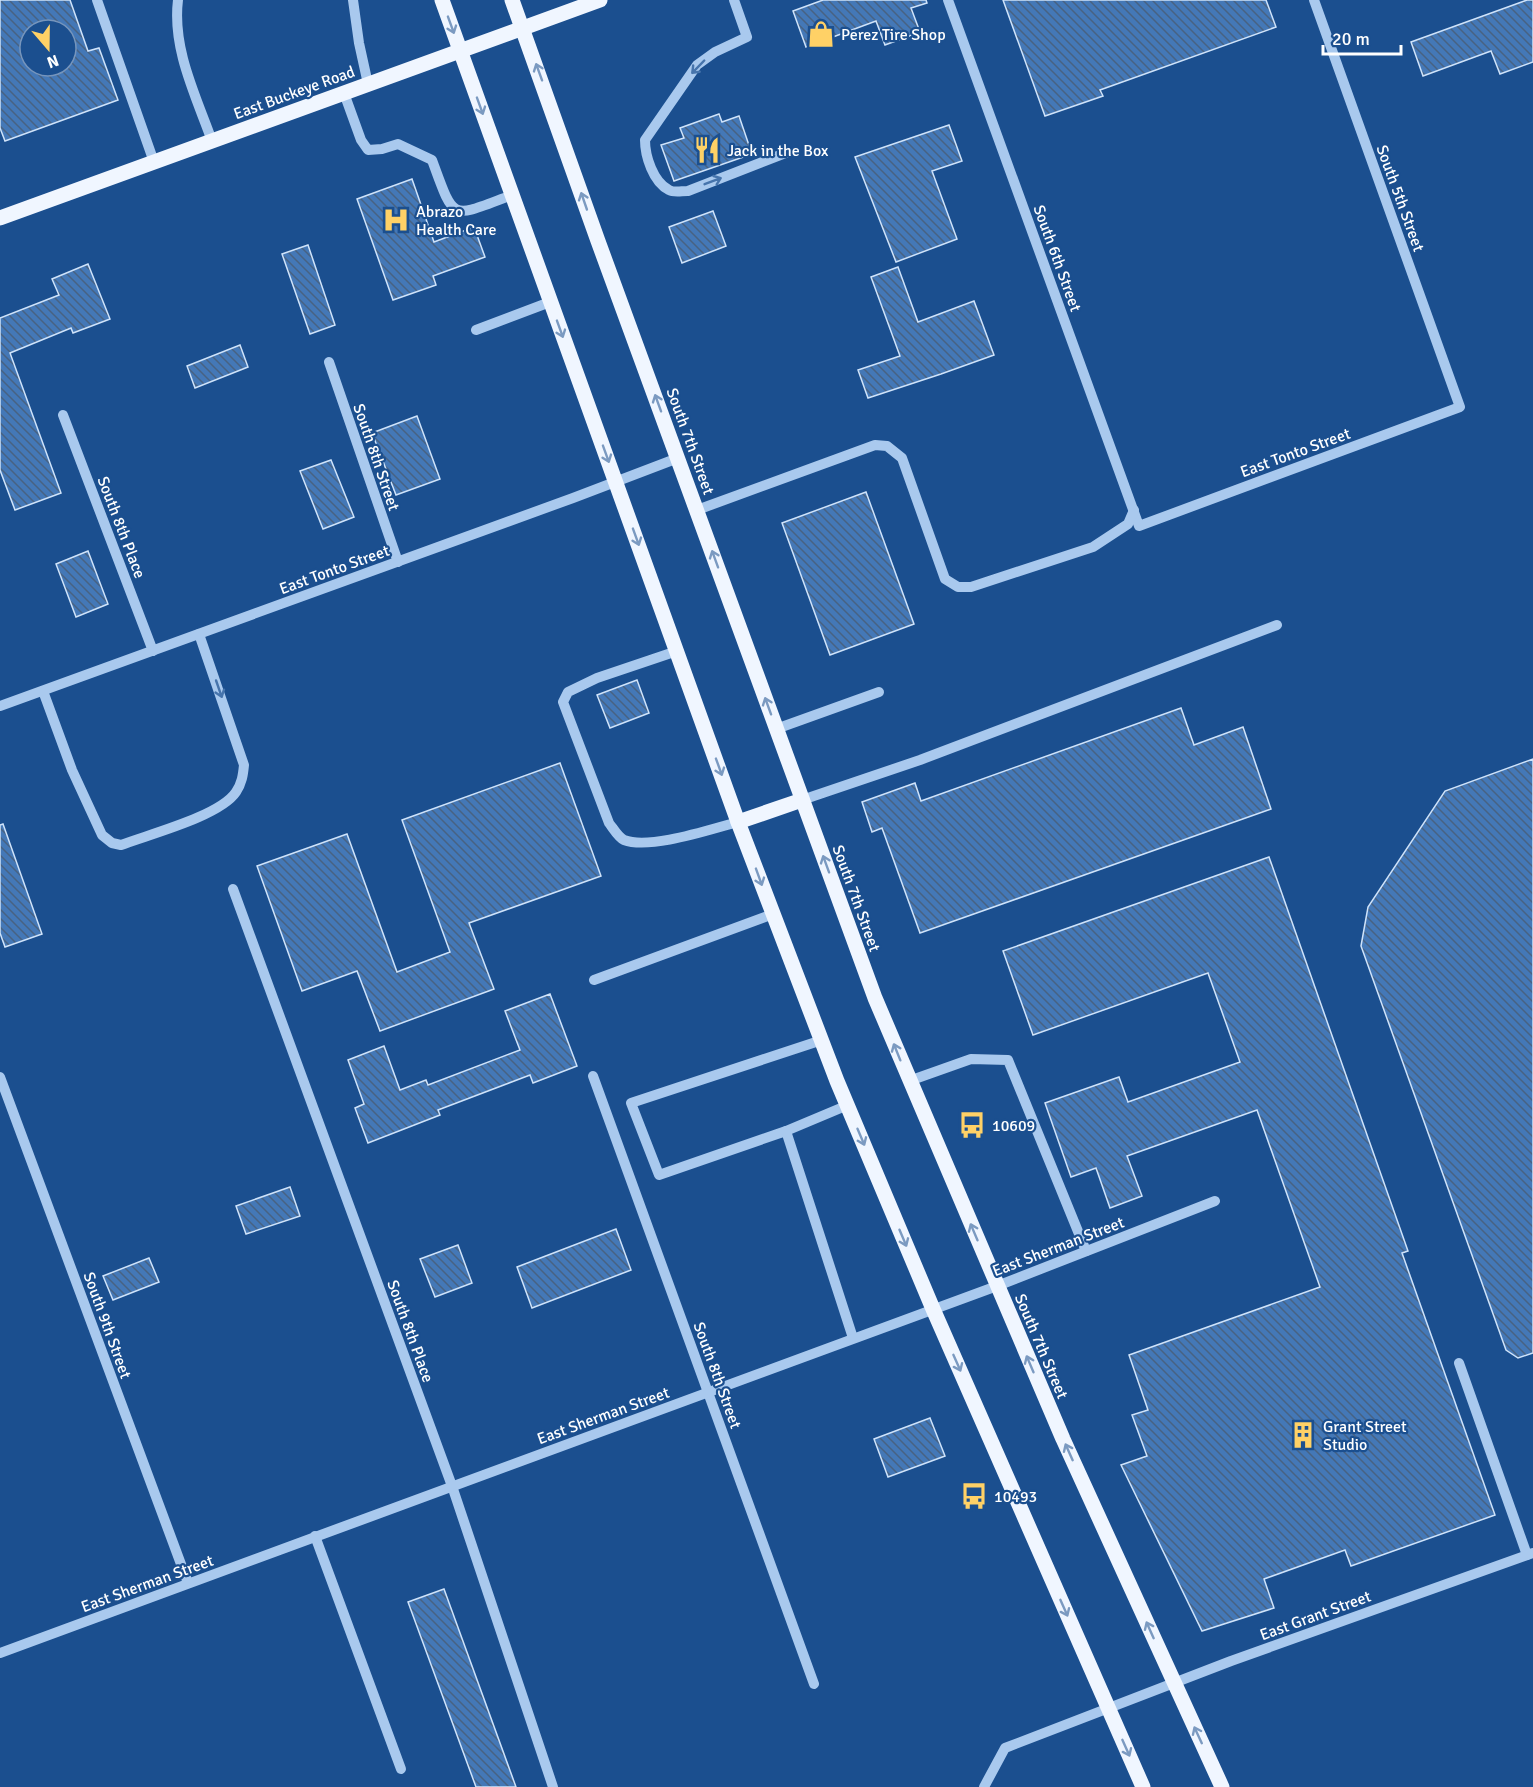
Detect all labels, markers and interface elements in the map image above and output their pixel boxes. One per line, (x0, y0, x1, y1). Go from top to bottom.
one-way arrow (446, 16, 457, 34)
north arrow (18, 18, 78, 78)
scale bar (1323, 18, 1401, 56)
shop icon: Perez Tire Shop (806, 19, 836, 49)
place label: Perez Tire Shop (841, 25, 946, 45)
text: 20 m (1332, 28, 1370, 50)
text: N (44, 50, 61, 72)
one-way arrow (691, 59, 706, 74)
street label: East Buckeye Road (231, 62, 358, 124)
one-way arrow (532, 63, 543, 82)
one-way arrow (476, 96, 487, 115)
restaurant icon: Jack in the Box (692, 135, 722, 165)
place label: Jack in the Box (727, 141, 829, 161)
street label: South 5th Street (1372, 142, 1429, 255)
one-way arrow (703, 175, 722, 186)
one-way arrow (578, 192, 589, 211)
place label: Abrazo Health Care (416, 202, 496, 240)
street label: South 6th Street (1029, 202, 1086, 315)
hospital icon: Abrazo Health Care (381, 205, 411, 235)
one-way arrow (556, 319, 567, 338)
street label: South 7th Street (662, 385, 719, 498)
one-way arrow (651, 394, 662, 413)
street label: South 8th Street (348, 401, 404, 514)
street label: East Tonto Street (1238, 424, 1354, 482)
one-way arrow (601, 444, 612, 463)
street label: South 8th Place (92, 474, 150, 581)
one-way arrow (632, 527, 643, 545)
street label: East Tonto Street (277, 541, 393, 599)
one-way arrow (708, 551, 719, 569)
one-way arrow (214, 679, 225, 698)
one-way arrow (761, 697, 772, 716)
one-way arrow (714, 757, 725, 776)
street label: South 7th Street (828, 842, 885, 955)
one-way arrow (819, 856, 830, 874)
one-way arrow (754, 867, 765, 886)
one-way arrow (891, 1044, 902, 1062)
bus stop icon: 10609 (957, 1110, 987, 1140)
place label: 10609 (992, 1116, 1035, 1136)
one-way arrow (856, 1127, 867, 1145)
street label: East Sherman Street (990, 1212, 1127, 1281)
one-way arrow (967, 1223, 978, 1241)
one-way arrow (898, 1228, 909, 1246)
street label: South 9th Street (79, 1269, 136, 1382)
street label: South 8th Place (382, 1277, 438, 1385)
street label: South 7th Street (1010, 1291, 1072, 1402)
street label: South 8th Street (689, 1319, 746, 1432)
one-way arrow (952, 1354, 963, 1372)
one-way arrow (1024, 1355, 1036, 1373)
street label: East Sherman Street (534, 1383, 673, 1449)
place label: Grant Street Studio (1323, 1417, 1407, 1455)
building icon: Grant Street Studio (1288, 1420, 1318, 1450)
one-way arrow (1063, 1444, 1074, 1462)
bus stop icon: 10493 (959, 1481, 989, 1511)
place label: 10493 (994, 1487, 1037, 1507)
street label: East Sherman Street (78, 1551, 217, 1617)
street label: East Grant Street (1257, 1586, 1374, 1645)
one-way arrow (1059, 1598, 1070, 1616)
one-way arrow (1143, 1621, 1155, 1639)
one-way arrow (1192, 1726, 1203, 1745)
one-way arrow (1121, 1738, 1132, 1756)

